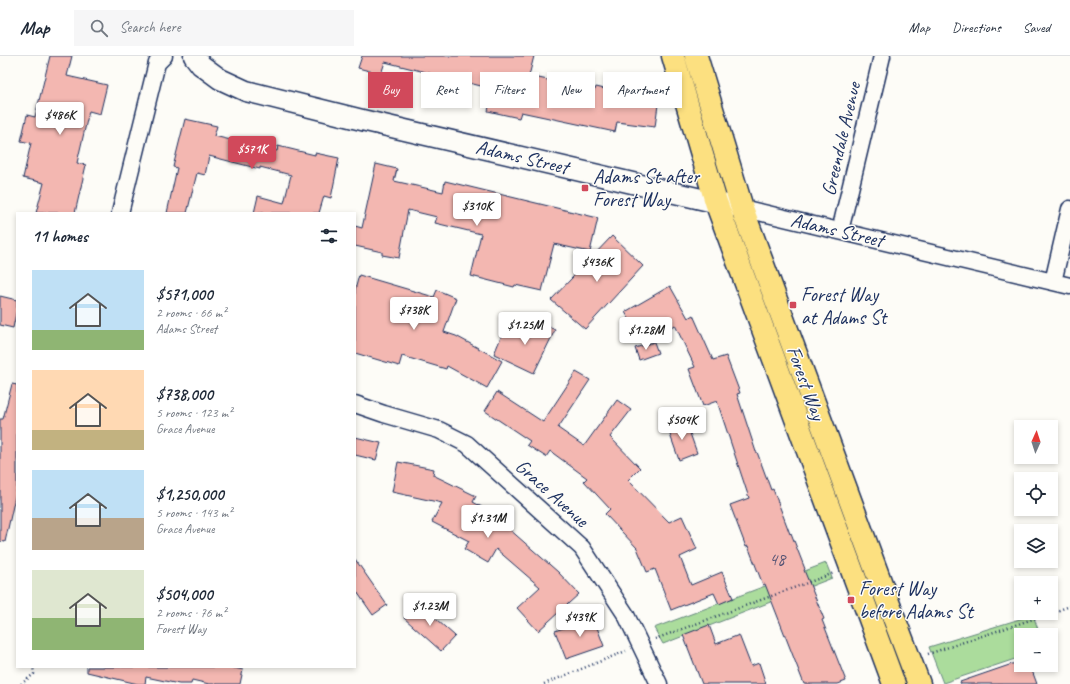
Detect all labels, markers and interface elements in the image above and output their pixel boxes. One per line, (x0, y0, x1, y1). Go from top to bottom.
search box (74, 10, 354, 46)
text: Map (20, 16, 50, 40)
icon: search (88, 17, 110, 39)
text: Search here (120, 18, 181, 37)
text: Map (909, 19, 930, 36)
text: Directions (952, 19, 1001, 36)
text: Saved (1023, 19, 1050, 36)
chip: Buy (368, 72, 413, 108)
chip: Rent (421, 72, 472, 108)
chip: Filters (480, 72, 539, 108)
chip: New (547, 72, 595, 108)
chip: Apartment (603, 72, 682, 108)
street label: Greendale Avenue (816, 78, 867, 198)
pin: $486K (32, 102, 88, 136)
text: $486K (45, 107, 75, 123)
street label: Adams Street (473, 134, 574, 181)
pin: $571K (224, 136, 280, 170)
text: $571K (237, 141, 267, 157)
place label: Adams St after Forest Way (593, 164, 701, 212)
marker: Adams St after Forest Way (580, 183, 590, 193)
pin: $310K (449, 193, 505, 227)
text: $310K (462, 198, 492, 214)
street label: Adams Street (788, 207, 889, 254)
icon: filters (318, 225, 340, 247)
text: 11 homes (32, 226, 88, 247)
pin: $436K (569, 249, 625, 283)
text: $436K (582, 254, 612, 270)
place label: Forest Way at Adams St (801, 282, 889, 330)
text: $571,000 (156, 284, 213, 305)
icon: home (64, 286, 112, 334)
pin: $738K (386, 297, 442, 331)
marker: Forest Way at Adams St (788, 300, 798, 310)
text: $738K (399, 302, 429, 318)
text: 2 rooms · 66 m² (156, 305, 226, 321)
pin: $1.25M (492, 312, 558, 346)
text: $1.25M (507, 317, 543, 333)
pin: $1.28M (613, 317, 679, 351)
text: Adams Street (156, 321, 217, 337)
text: $1.28M (628, 322, 664, 338)
street label: Forest Way (781, 342, 832, 426)
text: $738,000 (156, 384, 213, 405)
icon: home (64, 386, 112, 434)
text: 5 rooms · 123 m² (156, 405, 232, 421)
pin: $504K (654, 407, 710, 441)
text: $504K (667, 412, 697, 428)
north arrow (1014, 420, 1058, 464)
map controls (1014, 420, 1058, 672)
text: Grace Avenue (156, 421, 214, 437)
street label: Grace Avenue (510, 454, 595, 533)
button: locate (1014, 472, 1058, 516)
text: $1,250,000 (156, 484, 224, 505)
icon: home (64, 486, 112, 534)
text: 5 rooms · 143 m² (156, 505, 232, 521)
pin: $1.31M (455, 505, 521, 539)
text: $1.31M (470, 510, 506, 526)
text: Grace Avenue (156, 521, 214, 537)
button: layers (1014, 524, 1058, 568)
house number: 48 (769, 548, 787, 570)
place label: Forest Way before Adams St (859, 576, 975, 624)
button: + (1014, 576, 1058, 620)
text: $504,000 (156, 584, 213, 605)
icon: home (64, 586, 112, 634)
pin: $1.23M (397, 593, 463, 627)
marker: Forest Way before Adams St (846, 595, 856, 605)
text: $1.23M (412, 598, 448, 614)
pin: $439K (552, 604, 608, 638)
text: 2 rooms · 76 m² (156, 605, 226, 621)
text: $439K (565, 609, 595, 625)
text: Forest Way (156, 621, 206, 637)
button: − (1014, 628, 1058, 672)

